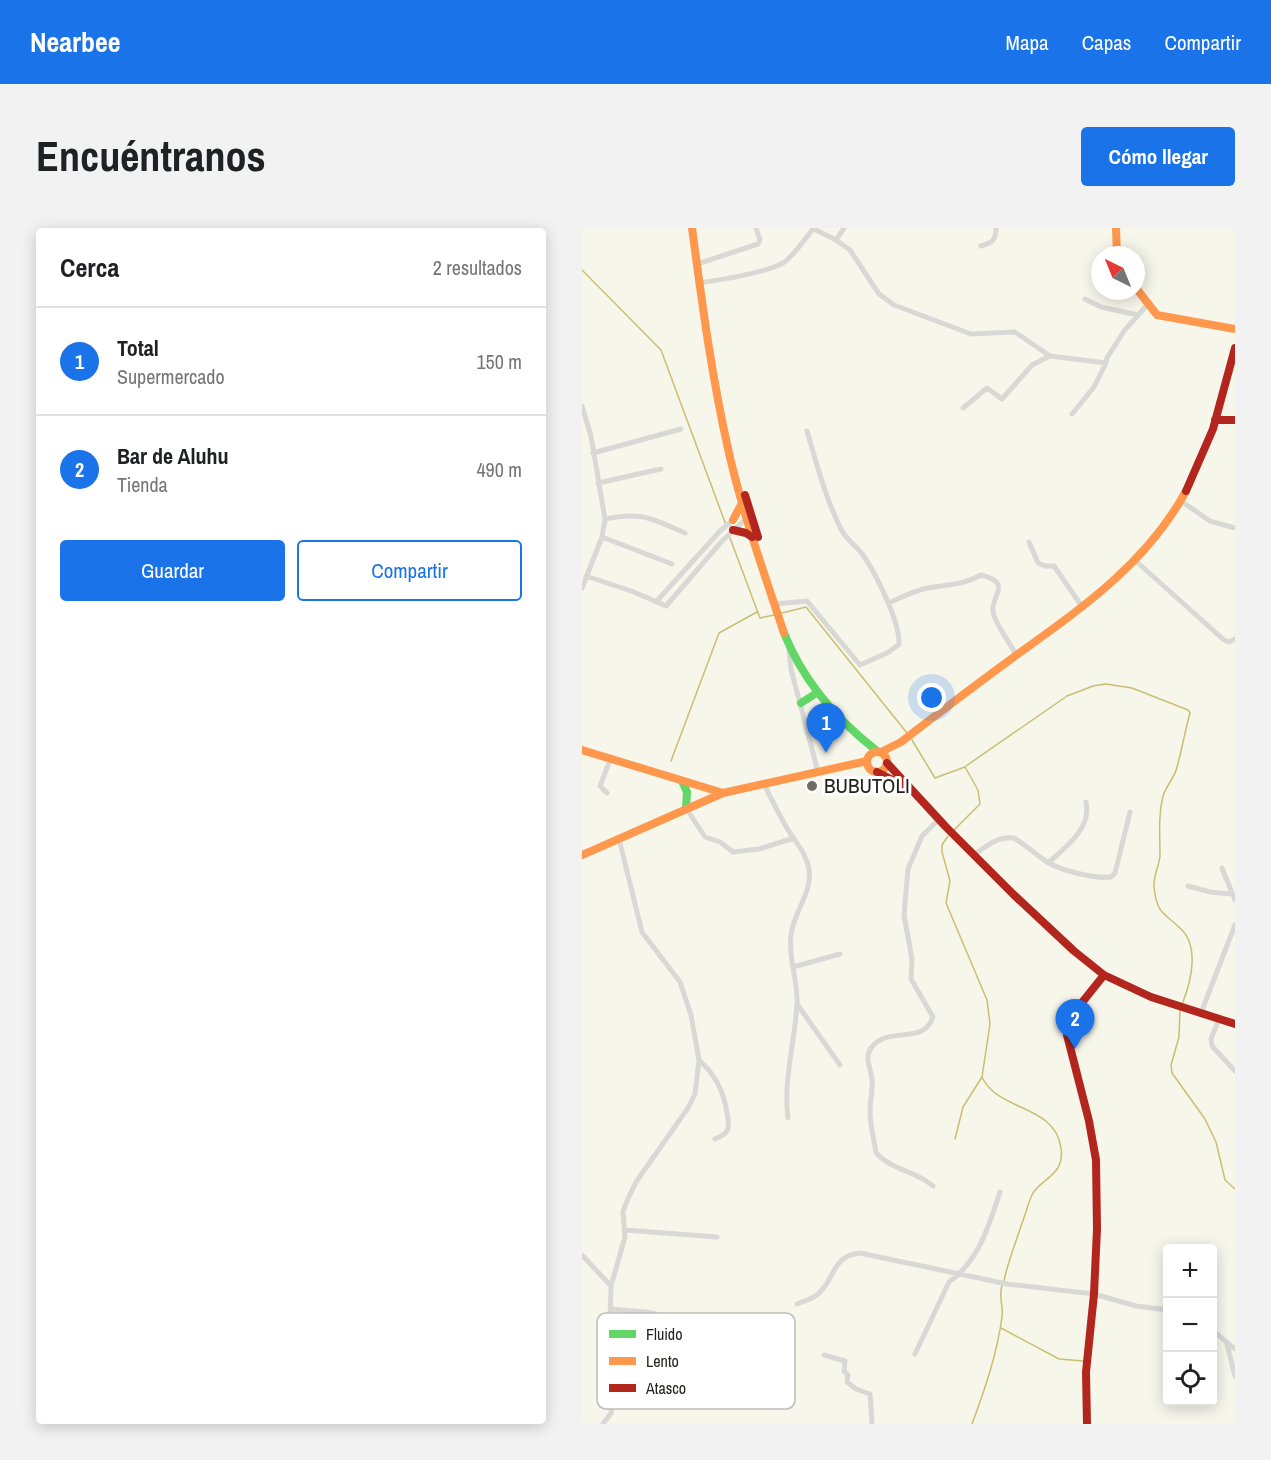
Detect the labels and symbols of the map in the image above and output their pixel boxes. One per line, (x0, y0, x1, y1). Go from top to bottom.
north arrow (1091, 246, 1145, 300)
your location (917, 683, 946, 712)
pin: 1 (806, 704, 846, 753)
place label: BUBUTOLI (824, 771, 910, 800)
marker: BUBUTOLI (805, 779, 819, 793)
pin: 2 (1056, 1000, 1094, 1049)
legend (597, 1313, 795, 1409)
text: Fluido (646, 1323, 682, 1345)
text: Lento (646, 1350, 679, 1372)
text: Atasco (645, 1377, 686, 1399)

